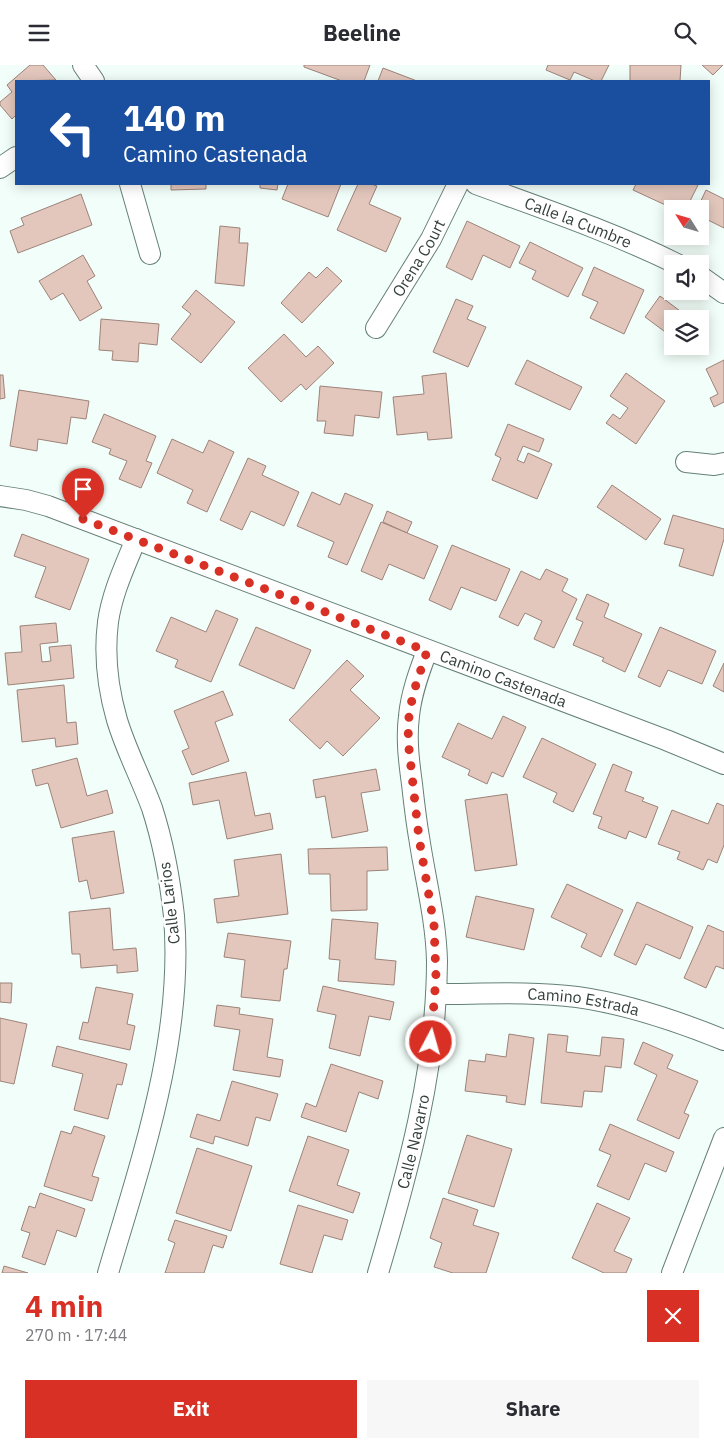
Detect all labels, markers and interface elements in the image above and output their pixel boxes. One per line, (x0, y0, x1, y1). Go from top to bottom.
text: Beeline (323, 18, 401, 47)
icon: menu (25, 19, 53, 47)
icon: search (671, 19, 699, 47)
text: 140 m (123, 95, 226, 141)
icon: left (40, 100, 105, 165)
text: Camino Castenada (123, 139, 308, 168)
street label: Calle la Cumbre (522, 193, 635, 252)
north arrow (664, 200, 709, 245)
map controls (664, 200, 709, 355)
street label: Orena Court (388, 216, 449, 300)
button: sound (664, 255, 709, 300)
button: layers (664, 310, 709, 355)
pin (62, 468, 104, 519)
icon: arrive (69, 475, 97, 503)
street label: Camino Castenada (437, 645, 570, 712)
street label: Calle Larios (154, 861, 184, 945)
street label: Camino Estrada (527, 983, 642, 1020)
position arrow (404, 1015, 456, 1067)
street label: Calle Navarro (392, 1093, 433, 1191)
text: 4 min (25, 1286, 103, 1325)
button: close (647, 1290, 699, 1342)
text: 270 m · 17:44 (25, 1325, 127, 1345)
button: Exit (25, 1380, 357, 1438)
button: Share (367, 1380, 699, 1438)

